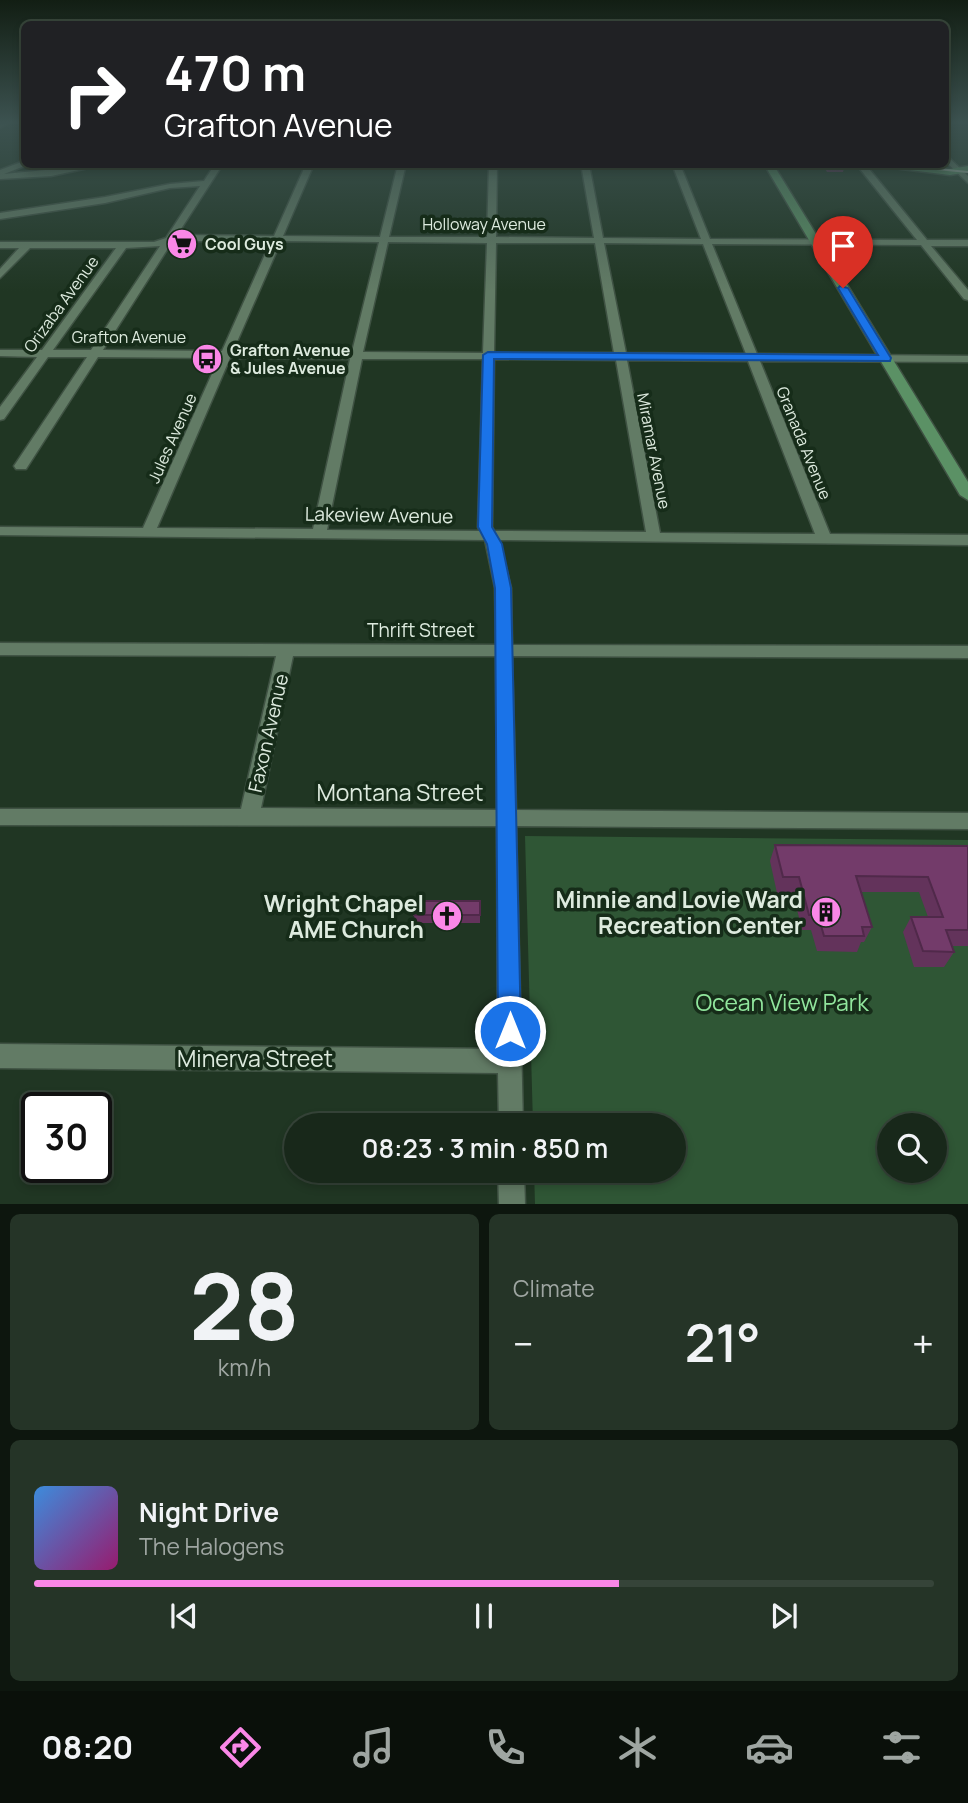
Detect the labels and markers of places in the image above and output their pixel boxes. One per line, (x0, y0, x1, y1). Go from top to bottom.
pin (813, 216, 873, 288)
supermarket icon: Cool Guys (165, 227, 199, 261)
place label: Cool Guys (205, 233, 284, 255)
place label: Grafton Avenue & Jules Avenue (230, 339, 351, 379)
bus stop icon: Grafton Avenue & Jules Avenue (190, 342, 224, 376)
place label: Minnie and Lovie Ward Recreation Center (556, 883, 803, 941)
place label: Wright Chapel AME Church (264, 887, 424, 945)
building icon: Minnie and Lovie Ward Recreation Center (809, 895, 843, 929)
church icon: Wright Chapel AME Church (430, 899, 464, 933)

